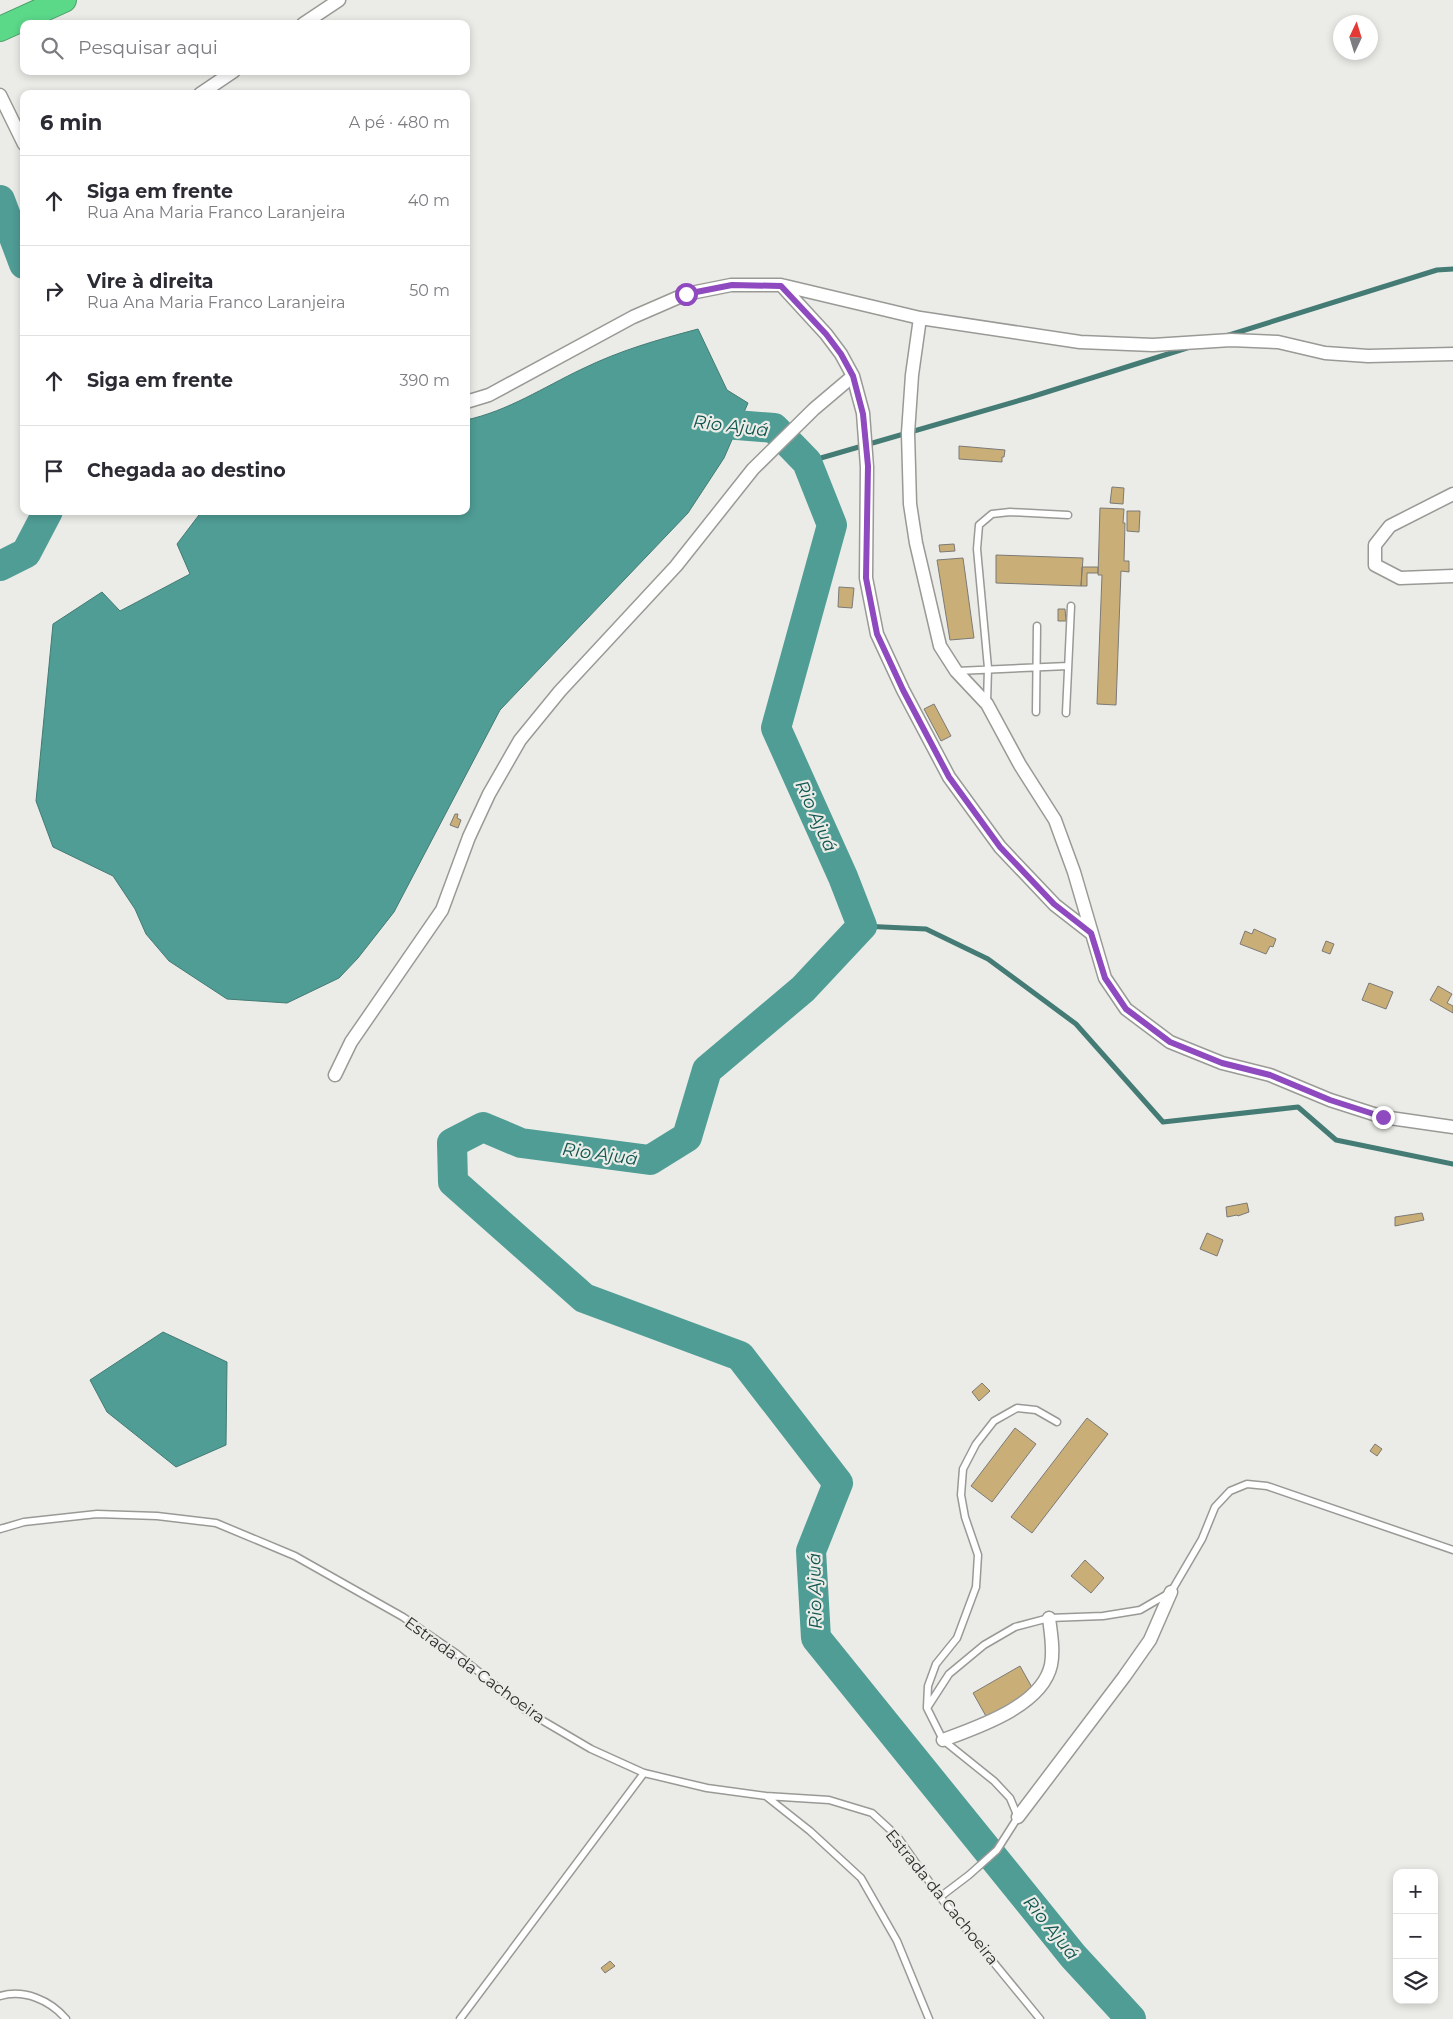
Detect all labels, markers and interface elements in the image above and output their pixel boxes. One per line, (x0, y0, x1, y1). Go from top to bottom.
north arrow (1333, 15, 1378, 60)
search box (20, 20, 470, 75)
icon: search (38, 34, 66, 62)
text: Pesquisar aqui (78, 36, 218, 59)
text: 6 min (40, 110, 102, 135)
text: A pé · 480 m (349, 113, 450, 132)
text: Siga em frente (87, 180, 233, 203)
icon: ahead (40, 187, 68, 215)
text: 40 m (408, 191, 450, 210)
text: Rua Ana Maria Franco Laranjeira (87, 203, 345, 222)
text: Vire à direita (87, 270, 214, 293)
icon: right (40, 277, 68, 305)
text: 50 m (409, 281, 450, 300)
route start (675, 283, 698, 306)
text: Rua Ana Maria Franco Laranjeira (87, 293, 345, 312)
icon: ahead (40, 367, 68, 395)
text: Siga em frente (87, 369, 233, 392)
text: 390 m (399, 371, 450, 390)
water label: Rio Ajuá (692, 410, 770, 442)
icon: arrive (40, 457, 68, 485)
text: Chegada ao destino (87, 459, 286, 482)
water label: Rio Ajuá (790, 777, 842, 855)
route end (1372, 1106, 1395, 1129)
water label: Rio Ajuá (561, 1138, 639, 1170)
water label: Rio Ajuá (803, 1553, 827, 1629)
street label: Estrada da Cachoeira (401, 1613, 549, 1727)
street label: Estrada da Cachoeira (882, 1825, 1002, 1969)
map controls (1393, 1869, 1438, 2004)
button: + (1393, 1869, 1438, 1914)
water label: Rio Ajuá (1019, 1892, 1083, 1964)
button: − (1393, 1914, 1438, 1959)
button: layers (1393, 1959, 1438, 2004)

